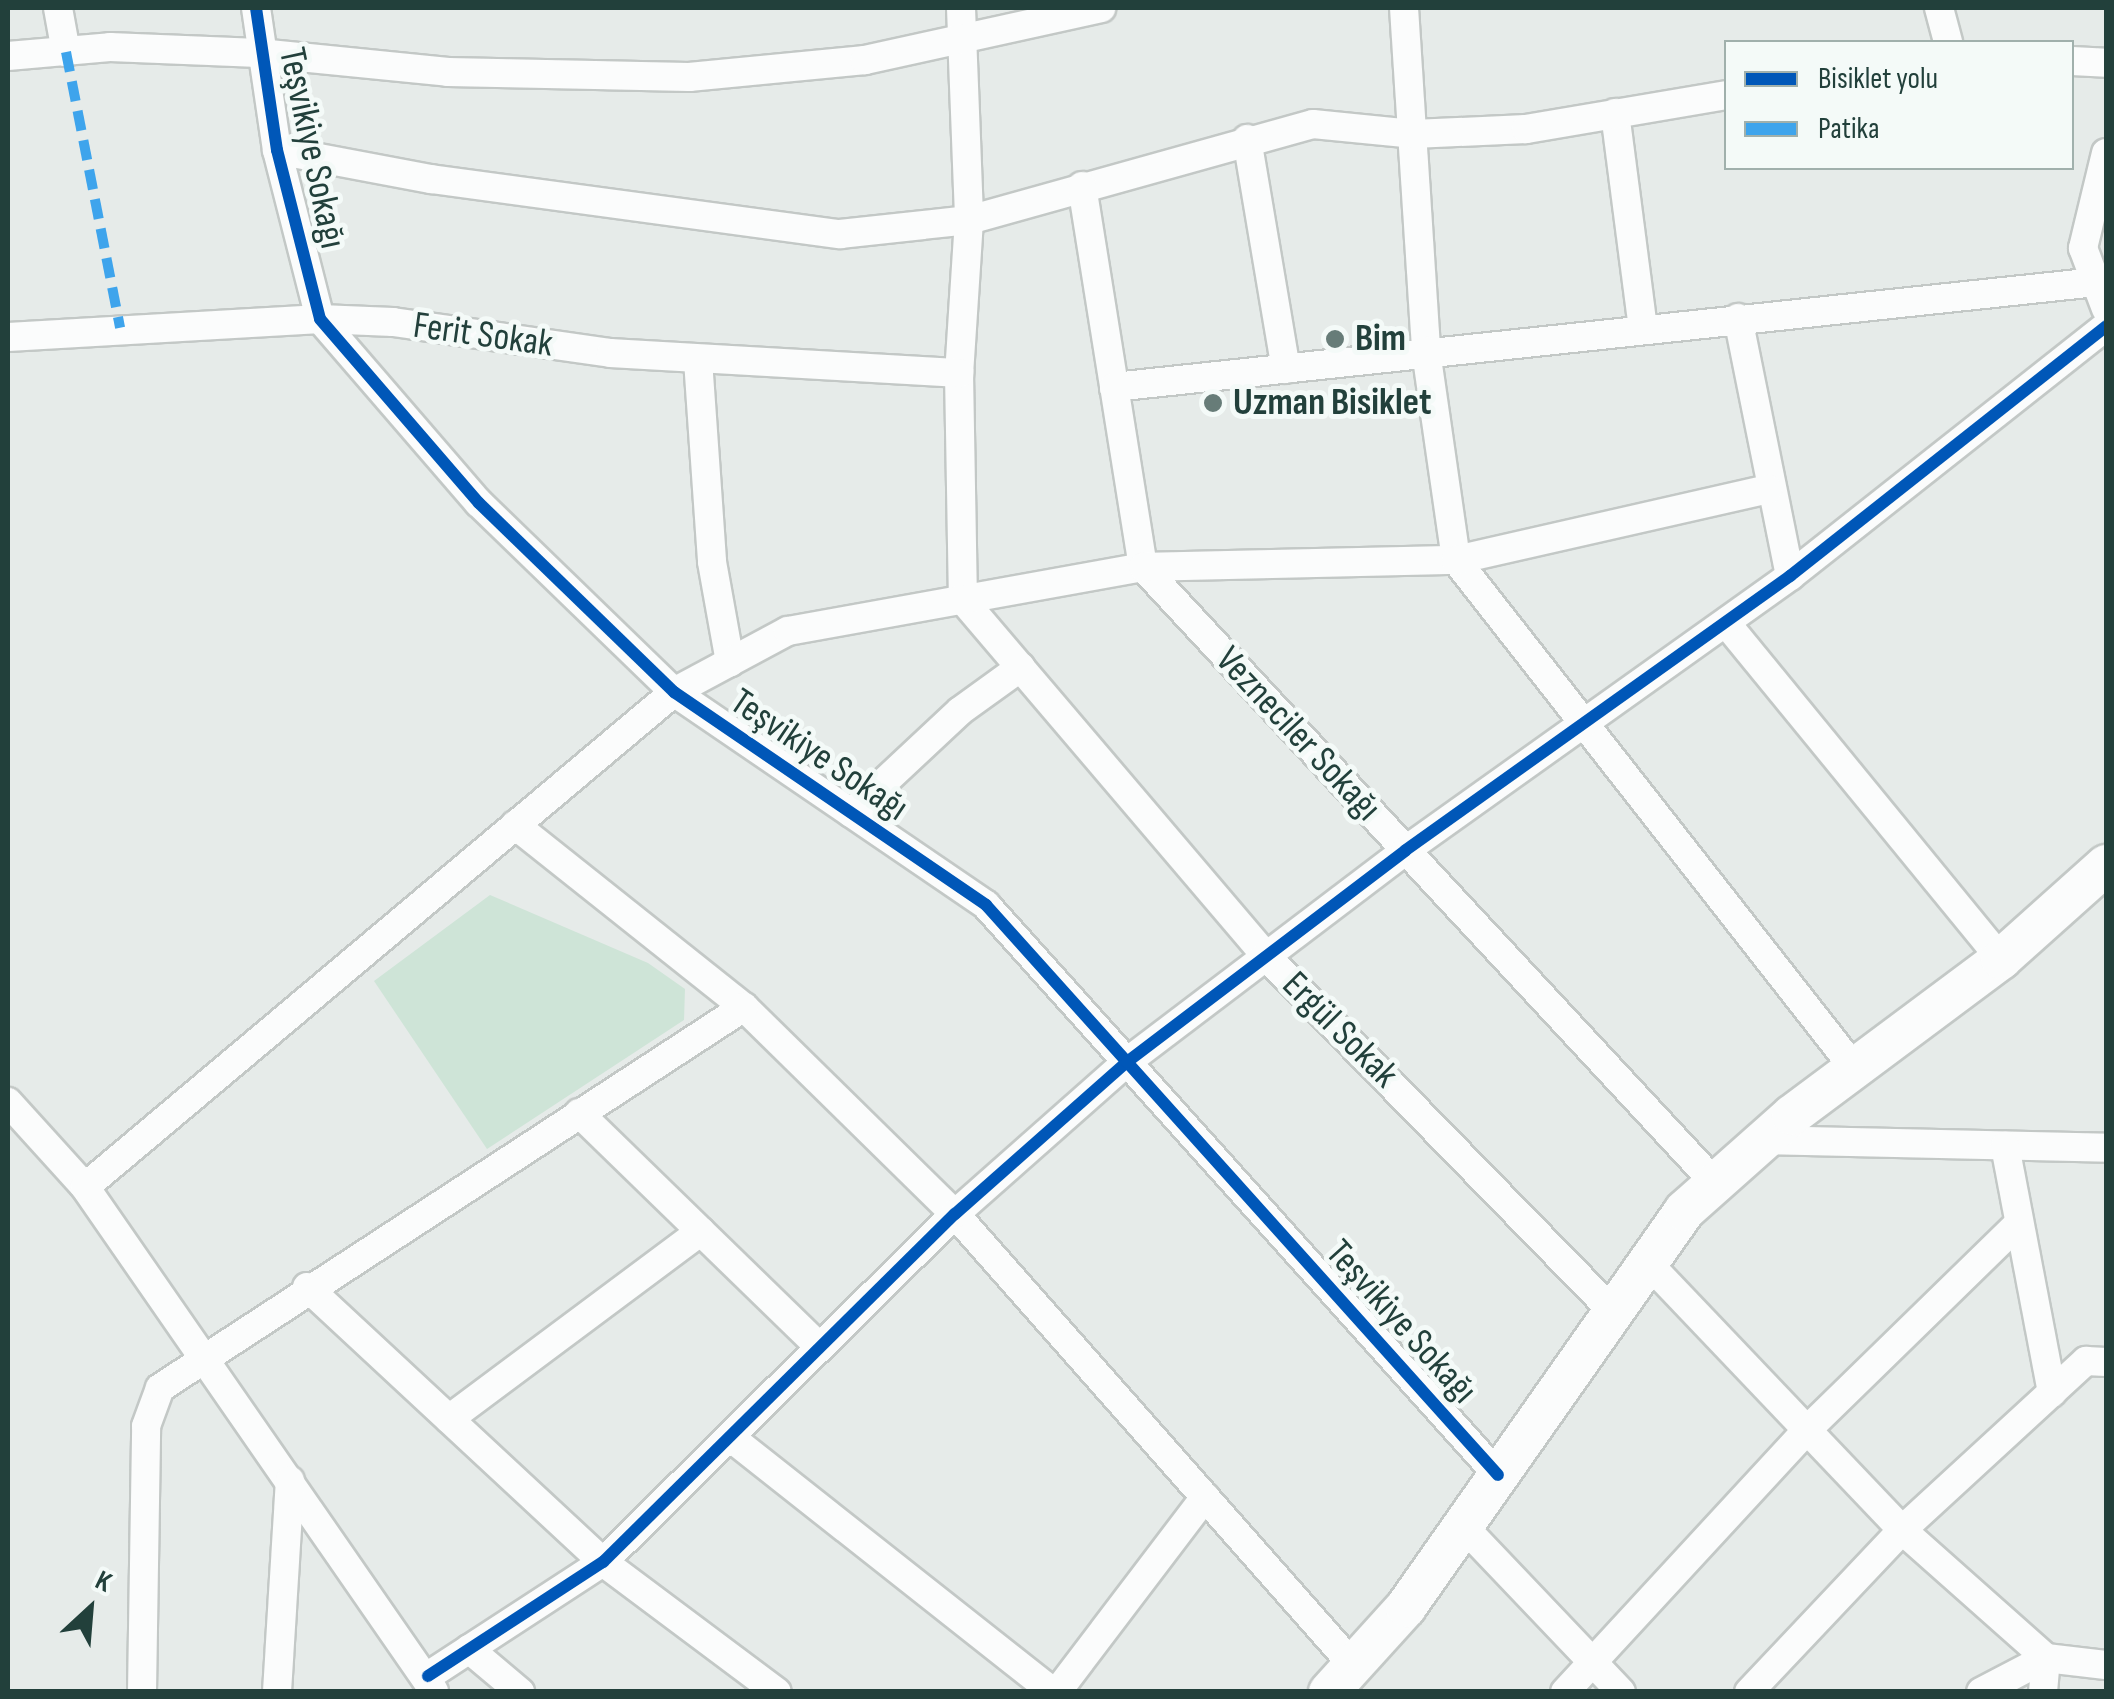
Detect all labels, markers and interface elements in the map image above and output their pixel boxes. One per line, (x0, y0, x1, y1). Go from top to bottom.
legend (1724, 40, 2074, 170)
street label: Teşvikiye Sokağı (268, 43, 356, 253)
text: Bisiklet yolu (1818, 61, 1938, 97)
text: Patika (1818, 111, 1880, 147)
street label: Ferit Sokak (410, 303, 556, 367)
place label: Bim (1355, 316, 1406, 362)
marker: Bim (1324, 328, 1346, 350)
place label: Uzman Bisiklet (1233, 380, 1432, 426)
marker: Uzman Bisiklet (1202, 392, 1224, 414)
street label: Vezneciler Sokağı (1206, 638, 1390, 830)
street label: Teşvikiye Sokağı (722, 679, 916, 831)
street label: Ergül Sokak (1272, 962, 1408, 1098)
street label: Teşvikiye Sokağı (1316, 1231, 1486, 1413)
north arrow (40, 1559, 140, 1659)
text: K (90, 1564, 117, 1599)

